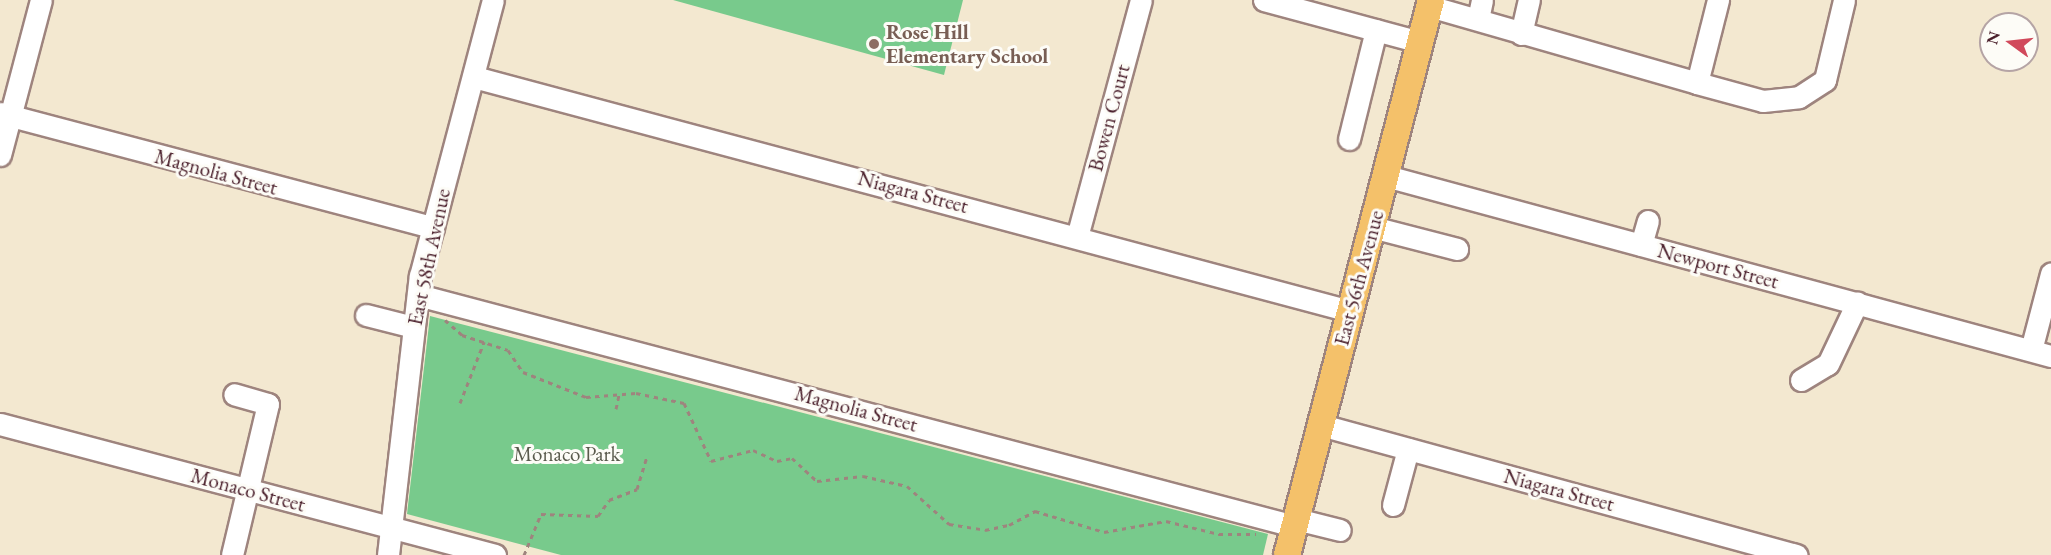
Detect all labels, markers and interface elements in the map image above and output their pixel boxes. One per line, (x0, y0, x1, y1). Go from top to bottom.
north arrow (1979, 12, 2039, 72)
place label: Rose Hill Elementary School (886, 19, 1048, 69)
text: N (1981, 29, 2005, 47)
marker: Rose Hill Elementary School (867, 37, 881, 51)
street label: Bowen Court (1083, 62, 1135, 174)
street label: Magnolia Street (152, 144, 280, 200)
street label: Niagara Street (855, 165, 971, 219)
street label: East 58th Avenue (402, 186, 456, 328)
street label: East 56th Avenue (1329, 207, 1389, 349)
street label: Newport Street (1655, 238, 1781, 294)
street label: Magnolia Street (792, 381, 920, 437)
park label: Monaco Park (514, 441, 620, 467)
street label: Monaco Street (188, 463, 308, 517)
street label: Niagara Street (1501, 463, 1617, 517)

